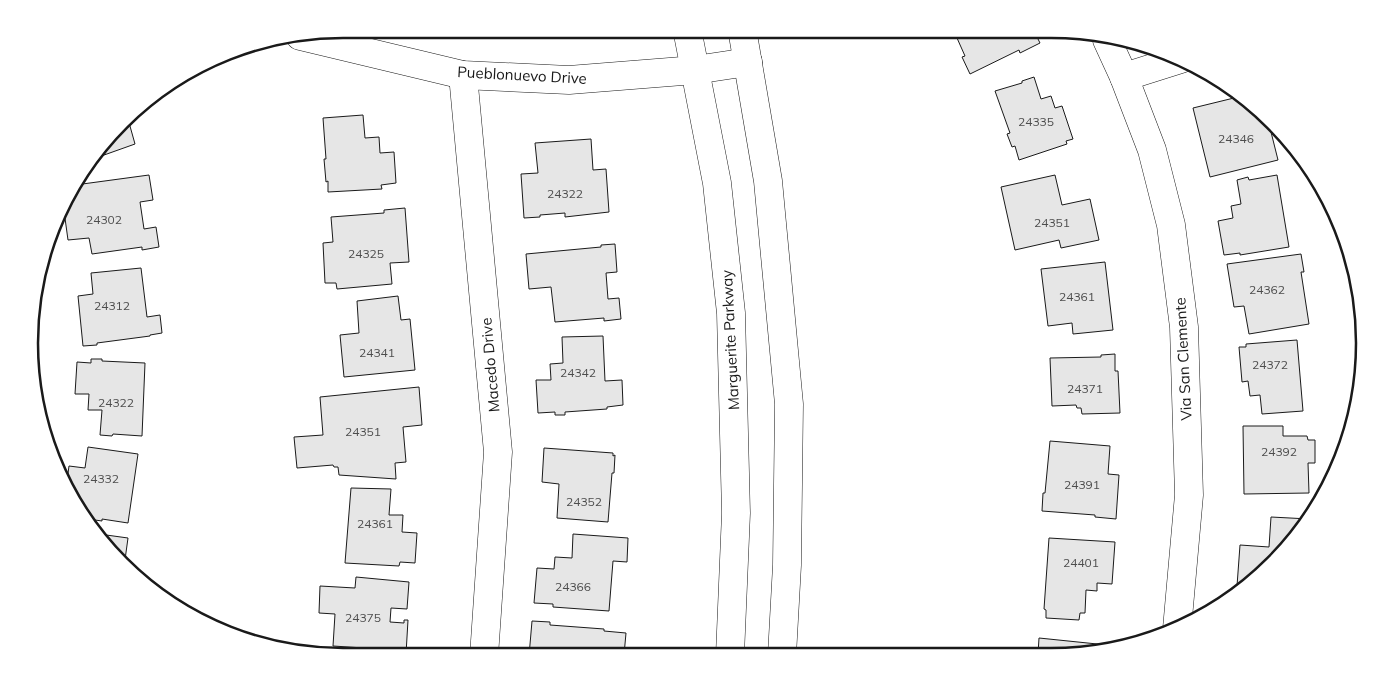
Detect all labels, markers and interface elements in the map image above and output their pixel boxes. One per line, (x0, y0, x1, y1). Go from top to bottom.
street label: Pueblonuevo Drive (457, 62, 587, 88)
house number: 24335 (1018, 114, 1054, 129)
house number: 24346 (1218, 131, 1254, 146)
house number: 24322 (547, 186, 583, 201)
house number: 24302 (86, 212, 122, 227)
house number: 24351 (1034, 215, 1070, 230)
house number: 24325 (348, 246, 384, 261)
street label: Marguerite Parkway (717, 269, 743, 411)
house number: 24362 (1249, 282, 1285, 297)
house number: 24361 (1059, 289, 1095, 304)
street label: Via San Clemente (1170, 297, 1196, 421)
house number: 24312 (94, 298, 130, 313)
street label: Macedo Drive (476, 317, 504, 413)
house number: 24341 (359, 345, 395, 360)
house number: 24372 (1252, 357, 1288, 372)
house number: 24342 (560, 365, 596, 380)
house number: 24371 (1067, 381, 1103, 396)
house number: 24322 (98, 395, 134, 410)
house number: 24351 (345, 424, 381, 439)
house number: 24392 (1261, 444, 1297, 459)
house number: 24332 (83, 471, 119, 486)
house number: 24391 (1064, 477, 1100, 492)
house number: 24352 (566, 494, 602, 509)
house number: 24361 (357, 516, 393, 531)
house number: 24401 (1063, 555, 1099, 570)
house number: 24366 (555, 579, 591, 594)
house number: 24375 (345, 610, 381, 625)

